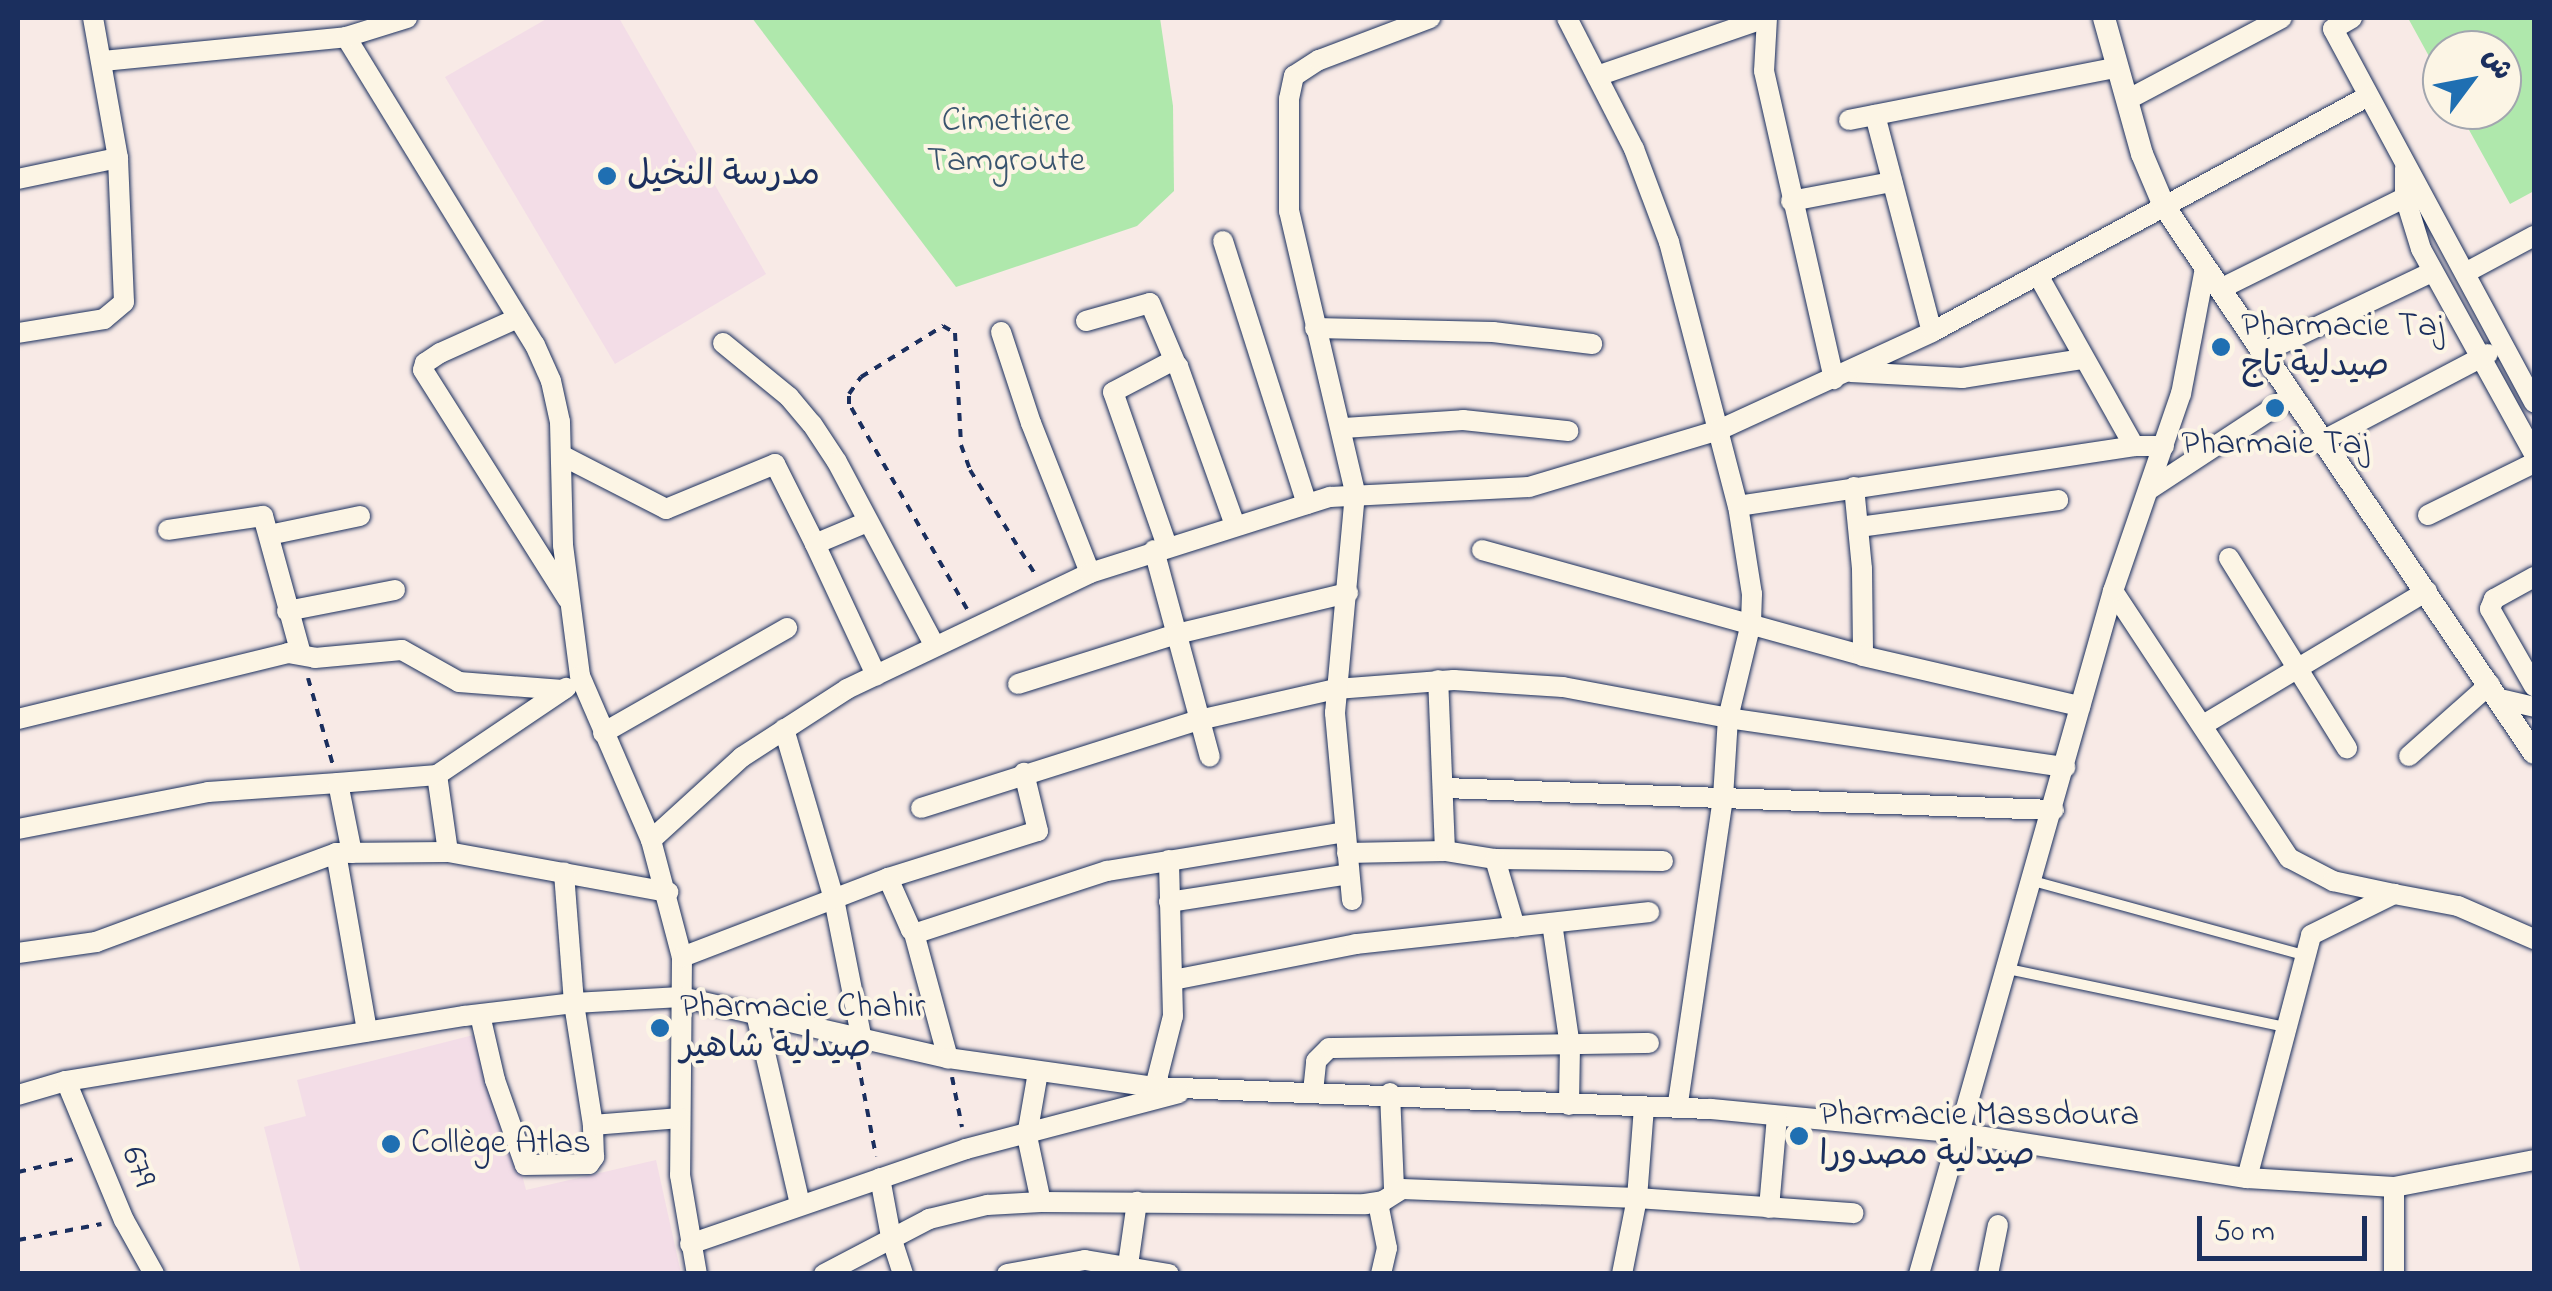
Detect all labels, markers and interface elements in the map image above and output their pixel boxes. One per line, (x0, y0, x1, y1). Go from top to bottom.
north arrow (2422, 30, 2522, 130)
text: ش (2471, 41, 2522, 89)
park label: Cimetière Tamgroute (927, 101, 1085, 183)
place label: مدرسة النخيل (627, 155, 820, 197)
marker: مدرسة النخيل (596, 165, 618, 187)
place label: Pharmacie Taj صيدلية تاج (2241, 306, 2444, 388)
marker: Pharmacie Taj صيدلية تاج (2210, 336, 2232, 358)
marker: Pharmaie Taj (2264, 397, 2286, 419)
place label: Pharmaie Taj (2181, 424, 2369, 466)
place label: Pharmacie Chahir صيدلية شاهير (680, 987, 925, 1069)
marker: Pharmacie Chahir صيدلية شاهير (649, 1017, 671, 1039)
place label: Pharmacie Massdoura صيدلية مصدورا (1819, 1095, 2139, 1177)
place label: Collège Atlas (411, 1123, 591, 1165)
marker: Pharmacie Massdoura صيدلية مصدورا (1788, 1125, 1810, 1147)
marker: Collège Atlas (380, 1133, 402, 1155)
street label: 679 (110, 1140, 164, 1194)
scale bar (2202, 1196, 2372, 1258)
text: 50 m (2214, 1211, 2275, 1255)

